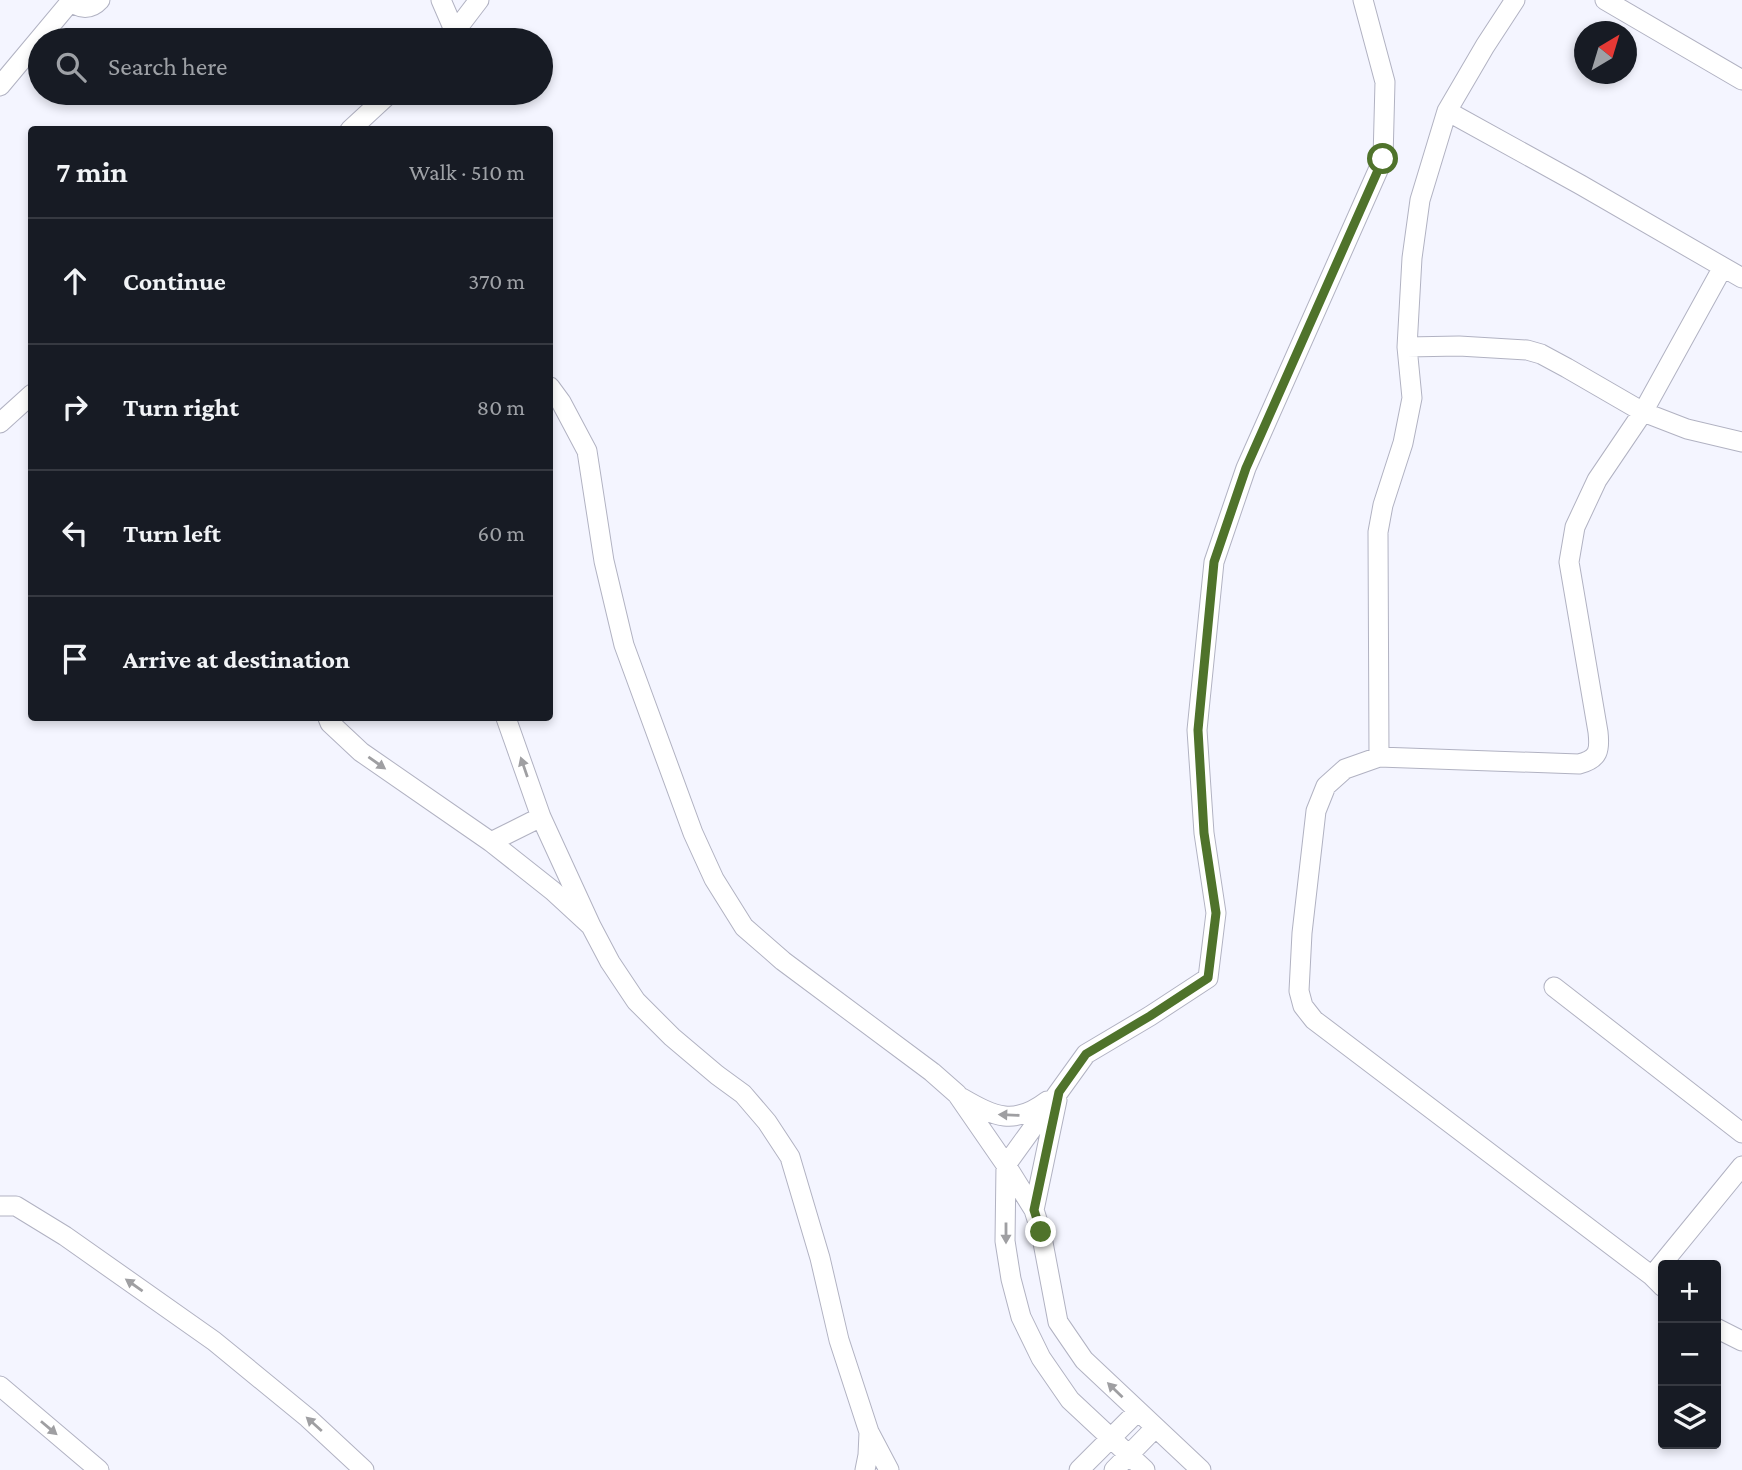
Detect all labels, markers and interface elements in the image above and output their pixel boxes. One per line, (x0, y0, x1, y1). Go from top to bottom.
north arrow (1574, 21, 1637, 84)
search box (28, 28, 553, 105)
icon: search (52, 48, 90, 86)
text: Search here (108, 52, 227, 81)
route start (1367, 143, 1398, 174)
text: 7 min (56, 155, 128, 188)
text: Walk · 510 m (409, 159, 525, 185)
icon: ahead (56, 262, 94, 300)
text: Continue (123, 267, 226, 296)
text: 370 m (468, 268, 525, 294)
icon: right (56, 388, 94, 426)
text: Turn right (123, 393, 239, 422)
text: 80 m (477, 394, 525, 420)
icon: left (56, 514, 94, 552)
text: Turn left (123, 519, 221, 548)
text: 60 m (478, 520, 525, 546)
icon: arrive (56, 640, 94, 678)
text: Arrive at destination (123, 645, 350, 674)
one-way arrow (368, 756, 386, 770)
one-way arrow (518, 756, 529, 777)
one-way arrow (998, 1109, 1020, 1120)
route end (1025, 1216, 1056, 1247)
one-way arrow (1000, 1222, 1012, 1244)
map controls (1658, 1260, 1721, 1449)
button: + (1658, 1260, 1721, 1323)
one-way arrow (125, 1278, 143, 1292)
button: − (1658, 1323, 1721, 1386)
one-way arrow (1107, 1383, 1124, 1399)
button: layers (1658, 1386, 1721, 1449)
one-way arrow (306, 1416, 323, 1432)
one-way arrow (41, 1420, 58, 1435)

